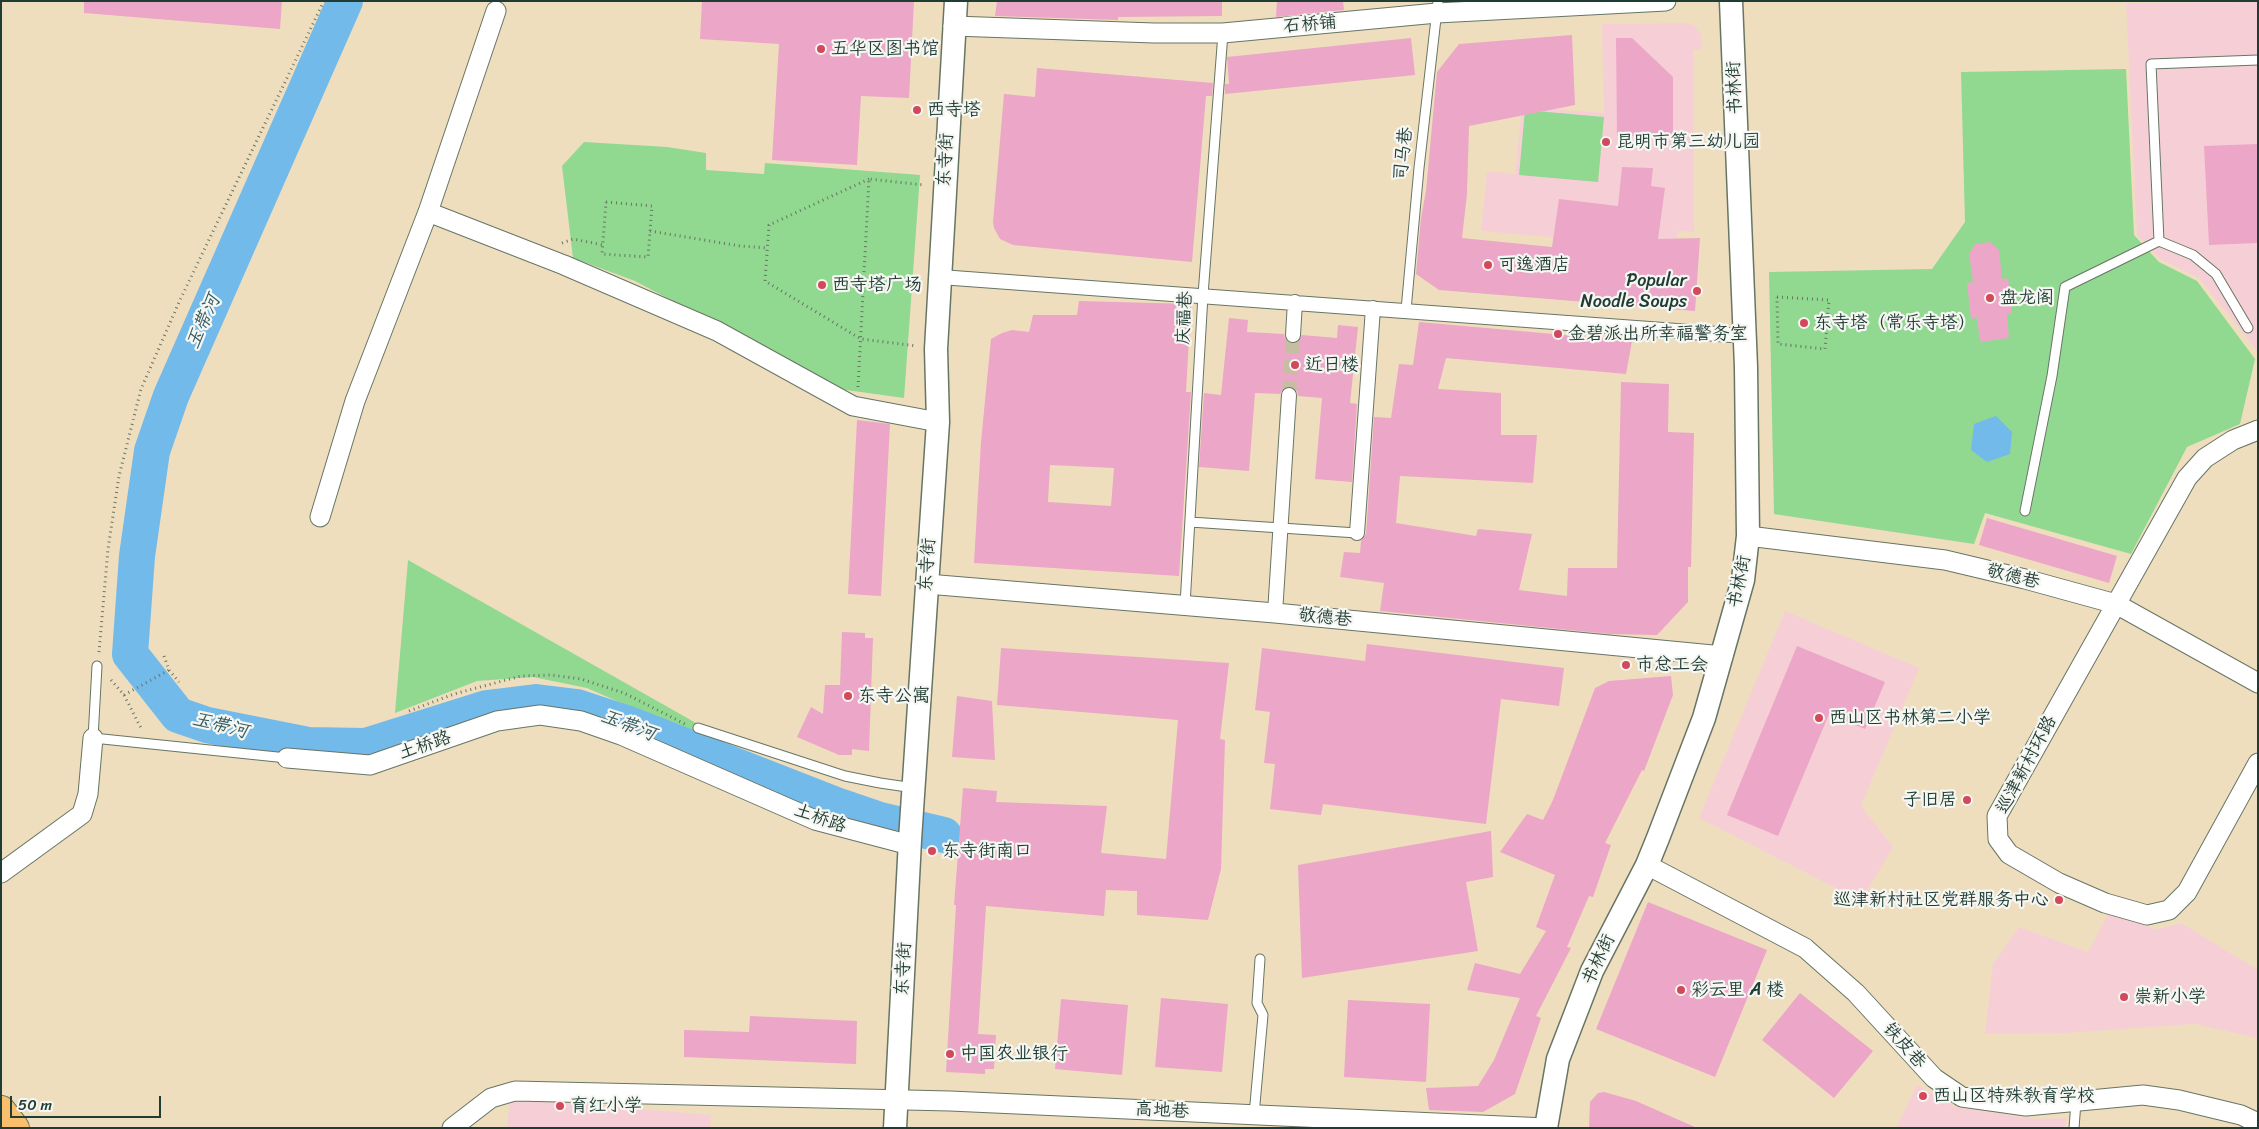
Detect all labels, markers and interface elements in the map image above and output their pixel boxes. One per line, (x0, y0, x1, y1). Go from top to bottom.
street label: 石桥铺 (1282, 12, 1338, 38)
place label: 五华区图书馆 (831, 38, 939, 60)
marker: 五华区图书馆 (815, 43, 827, 55)
street label: 书林街 (1723, 61, 1747, 115)
place label: 西寺塔 (927, 99, 981, 121)
marker: 西寺塔 (911, 104, 923, 116)
street label: 司马巷 (1390, 126, 1418, 182)
place label: 昆明市第三幼儿园 (1616, 131, 1760, 153)
street label: 东寺街 (934, 132, 958, 188)
marker: 昆明市第三幼儿园 (1600, 136, 1612, 148)
place label: 可逸酒店 (1498, 254, 1570, 276)
marker: 可逸酒店 (1482, 259, 1494, 271)
place label: Popular Noodle Soups (1580, 270, 1687, 312)
place label: 西寺塔广场 (832, 274, 922, 296)
marker: 西寺塔广场 (816, 279, 828, 291)
marker: Popular Noodle Soups (1691, 285, 1703, 297)
place label: 盘龙阁 (2000, 287, 2054, 309)
street label: 庆福巷 (1173, 290, 1197, 346)
water label: 玉带河 (182, 291, 226, 353)
marker: 盘龙阁 (1984, 292, 1996, 304)
place label: 东寺塔（常乐寺塔） (1814, 312, 1976, 334)
marker: 东寺塔（常乐寺塔） (1798, 317, 1810, 329)
place label: 金碧派出所幸福警务室 (1568, 323, 1748, 345)
marker: 金碧派出所幸福警务室 (1552, 328, 1564, 340)
place label: 近日楼 (1305, 354, 1359, 376)
marker: 近日楼 (1289, 359, 1301, 371)
street label: 东寺街 (915, 537, 941, 593)
street label: 书林街 (1724, 553, 1756, 611)
street label: 敬德巷 (1984, 560, 2042, 594)
street label: 敬德巷 (1297, 604, 1353, 632)
place label: 市总工会 (1636, 654, 1708, 676)
marker: 市总工会 (1620, 659, 1632, 671)
place label: 东寺公寓 (858, 685, 930, 707)
marker: 东寺公寓 (842, 690, 854, 702)
water label: 玉带河 (597, 705, 659, 747)
place label: 西山区书林第二小学 (1829, 707, 1991, 729)
water label: 玉带河 (190, 708, 250, 744)
marker: 西山区书林第二小学 (1813, 712, 1825, 724)
street label: 巡津新村环路 (1992, 712, 2062, 818)
street label: 土桥路 (396, 727, 454, 765)
place label: 子旧居 (1903, 789, 1957, 811)
marker: 子旧居 (1961, 794, 1973, 806)
street label: 土桥路 (791, 800, 849, 838)
place label: 东寺街南口 (942, 840, 1032, 862)
marker: 东寺街南口 (926, 845, 938, 857)
place label: 巡津新村社区党群服务中心 (1833, 889, 2049, 911)
marker: 巡津新村社区党群服务中心 (2053, 894, 2065, 906)
street label: 书林街 (1578, 931, 1620, 989)
street label: 东寺街 (892, 941, 916, 997)
place label: 彩云里 A 楼 (1691, 979, 1784, 1001)
marker: 彩云里 A 楼 (1675, 984, 1687, 996)
place label: 崇新小学 (2134, 986, 2206, 1008)
marker: 崇新小学 (2118, 991, 2130, 1003)
street label: 铁皮巷 (1878, 1019, 1930, 1073)
place label: 中国农业银行 (960, 1043, 1068, 1065)
marker: 中国农业银行 (944, 1048, 956, 1060)
place label: 西山区特殊教育学校 (1933, 1085, 2095, 1107)
scale bar (12, 1086, 164, 1118)
marker: 西山区特殊教育学校 (1917, 1090, 1929, 1102)
text: 50 m (18, 1092, 52, 1118)
place label: 育红小学 (570, 1095, 642, 1117)
street label: 高地巷 (1134, 1099, 1190, 1123)
marker: 育红小学 (554, 1100, 566, 1112)

